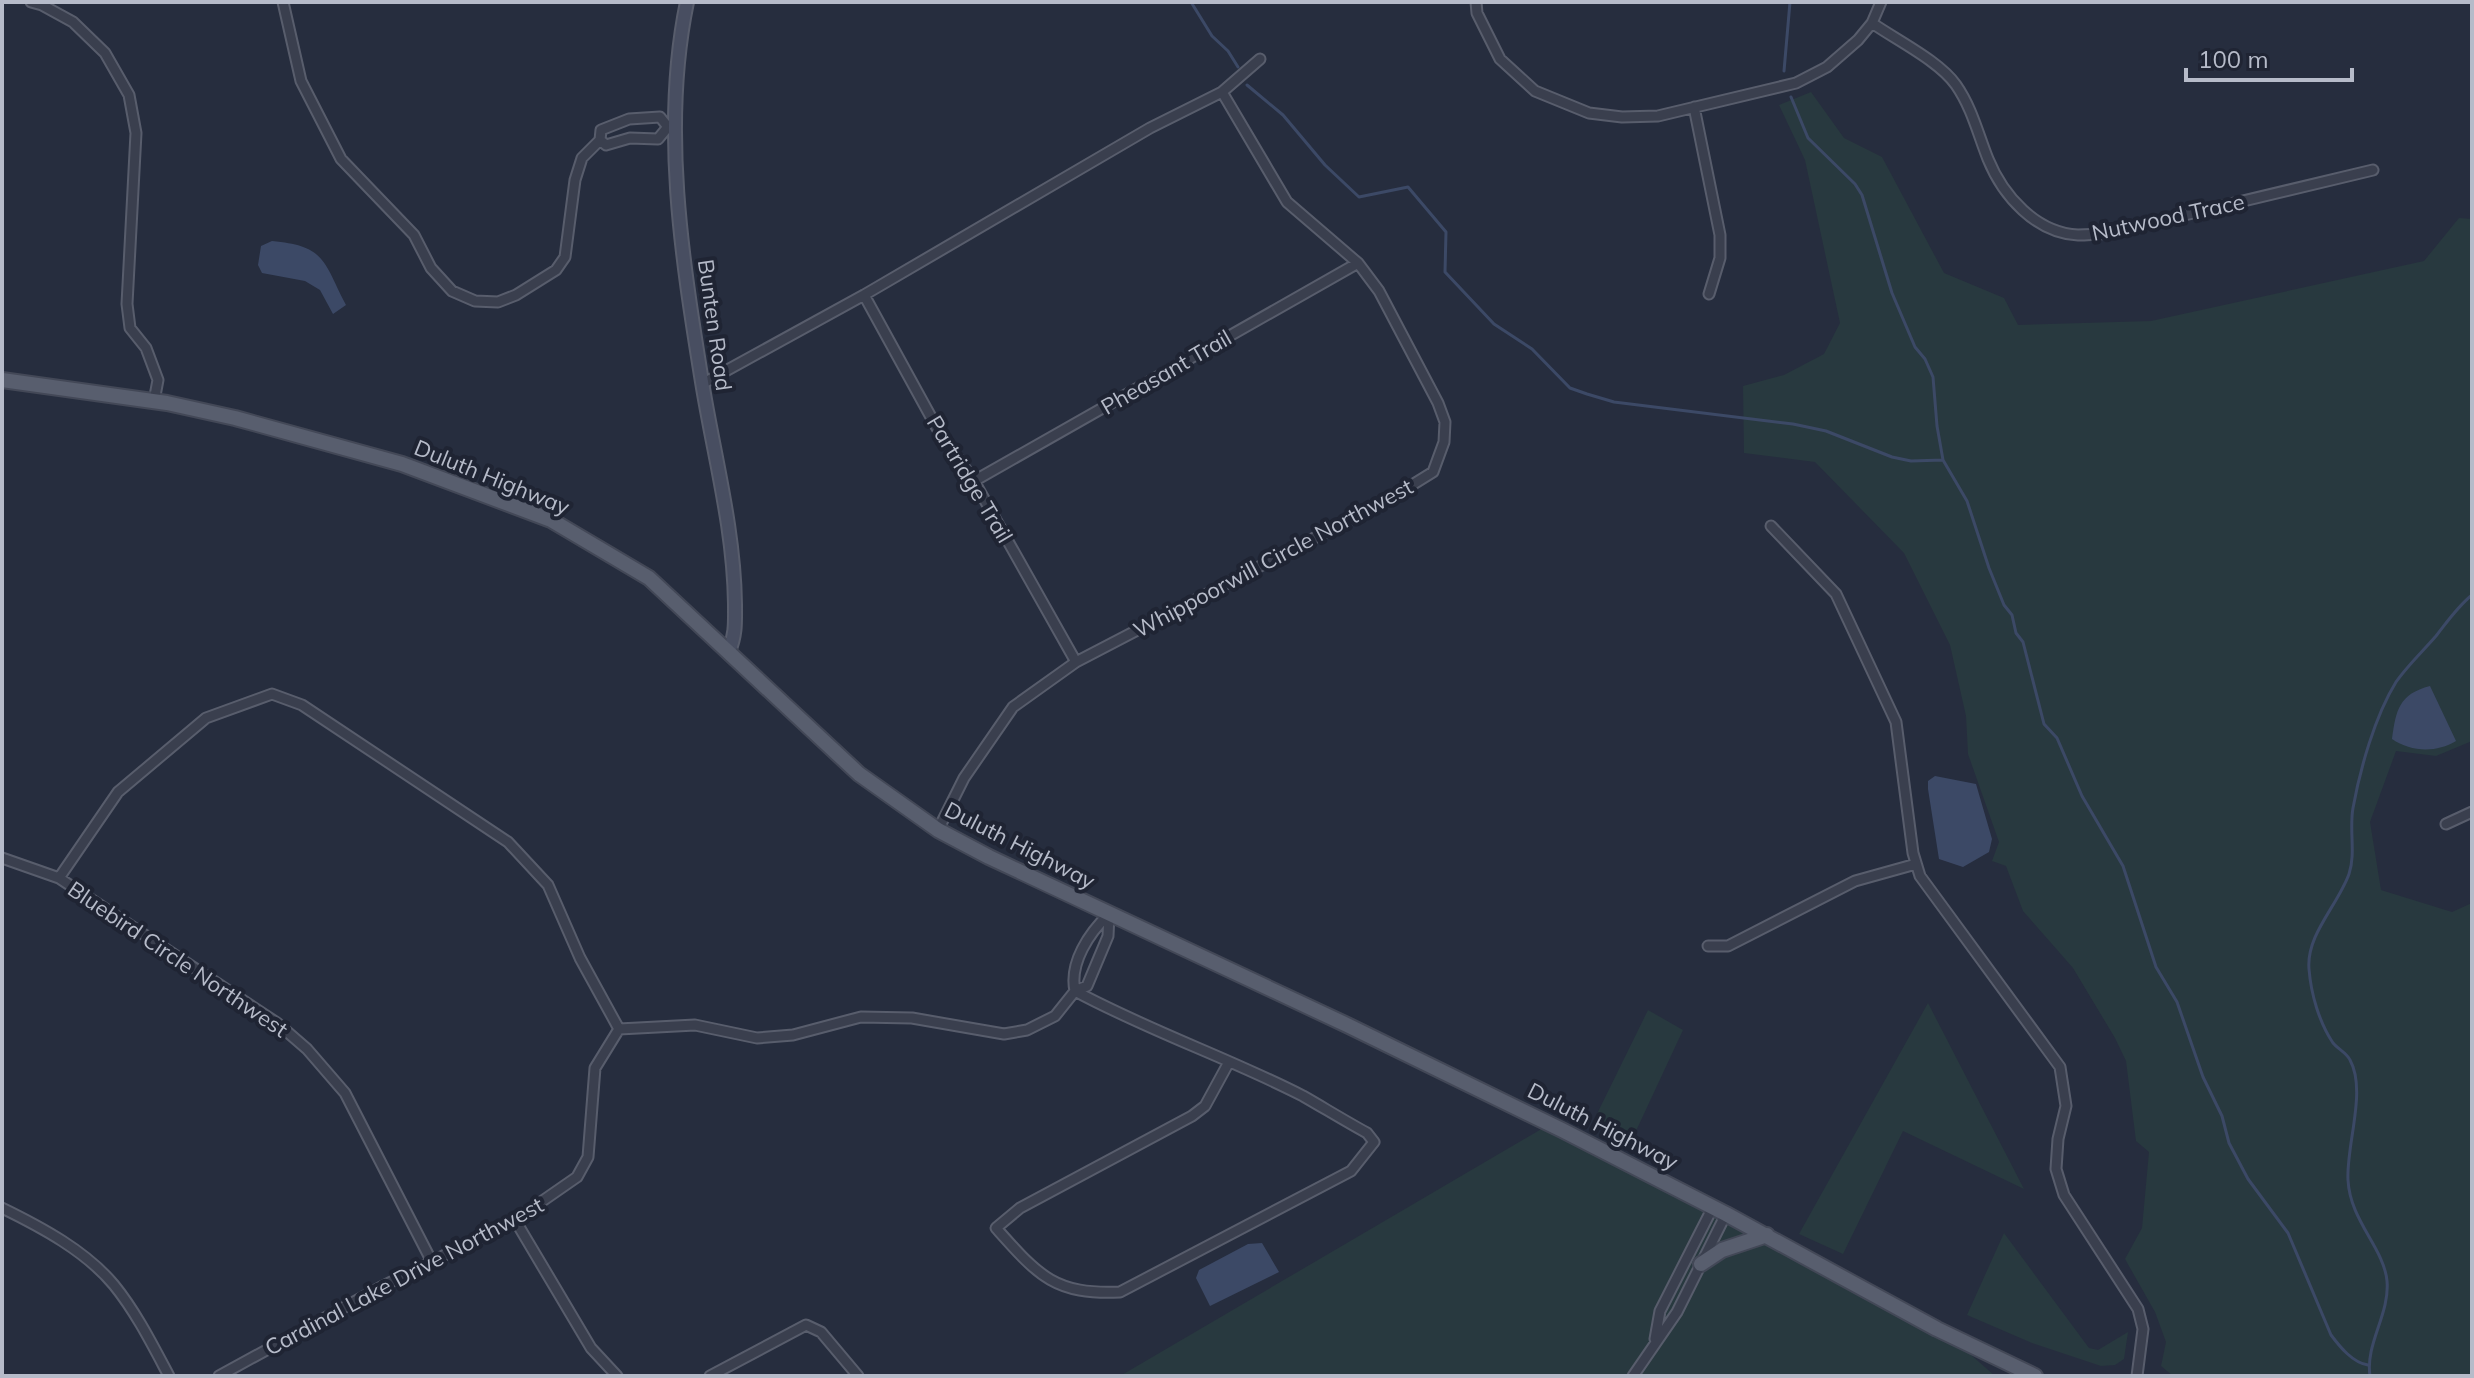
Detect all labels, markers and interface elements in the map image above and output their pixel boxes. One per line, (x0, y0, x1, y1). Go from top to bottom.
scale bar (2186, 32, 2352, 82)
text: 100 m (2198, 44, 2269, 74)
street label: Nutwood Trace (2089, 187, 2247, 247)
street label: Bunten Road (692, 257, 738, 393)
street label: Pheasant Trail (1096, 323, 1236, 421)
street label: Partridge Trail (921, 410, 1019, 548)
street label: Duluth Highway (410, 433, 574, 521)
street label: Whippoorwill Circle Northwest (1128, 472, 1418, 644)
street label: Duluth Highway (940, 795, 1100, 895)
street label: Bluebird Circle Northwest (63, 875, 294, 1043)
street label: Duluth Highway (1523, 1076, 1683, 1176)
street label: Cardinal Lake Drive Northwest (260, 1190, 548, 1361)

